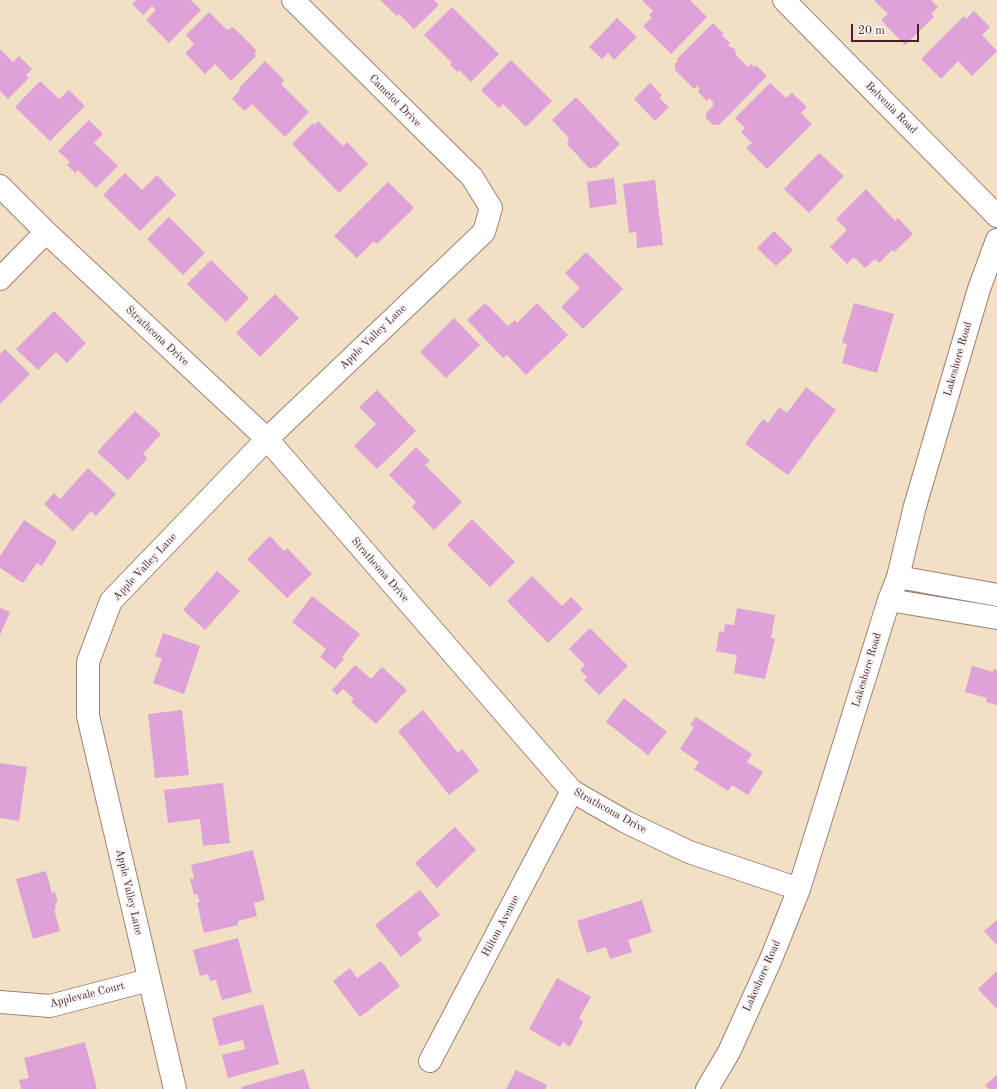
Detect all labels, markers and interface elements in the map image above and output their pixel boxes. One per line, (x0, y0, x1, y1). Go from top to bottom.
scale bar (853, 16, 921, 42)
text: 20 m (858, 25, 885, 37)
street label: Camelot Drive (366, 72, 424, 130)
street label: Belvenia Road (862, 79, 920, 137)
street label: Apple Valley Lane (337, 302, 409, 372)
street label: Strathcona Drive (123, 303, 191, 369)
street label: Lakeshore Road (941, 320, 975, 398)
street label: Apple Valley Lane (110, 530, 180, 604)
street label: Strathcona Drive (348, 535, 412, 605)
street label: Lakeshore Road (849, 631, 885, 709)
street label: Strathcona Drive (571, 785, 649, 837)
street label: Apple Valley Lane (113, 848, 145, 936)
street label: Hilton Avenue (479, 893, 523, 959)
street label: Lakeshore Road (740, 938, 784, 1014)
street label: Applevale Court (48, 979, 126, 1011)

